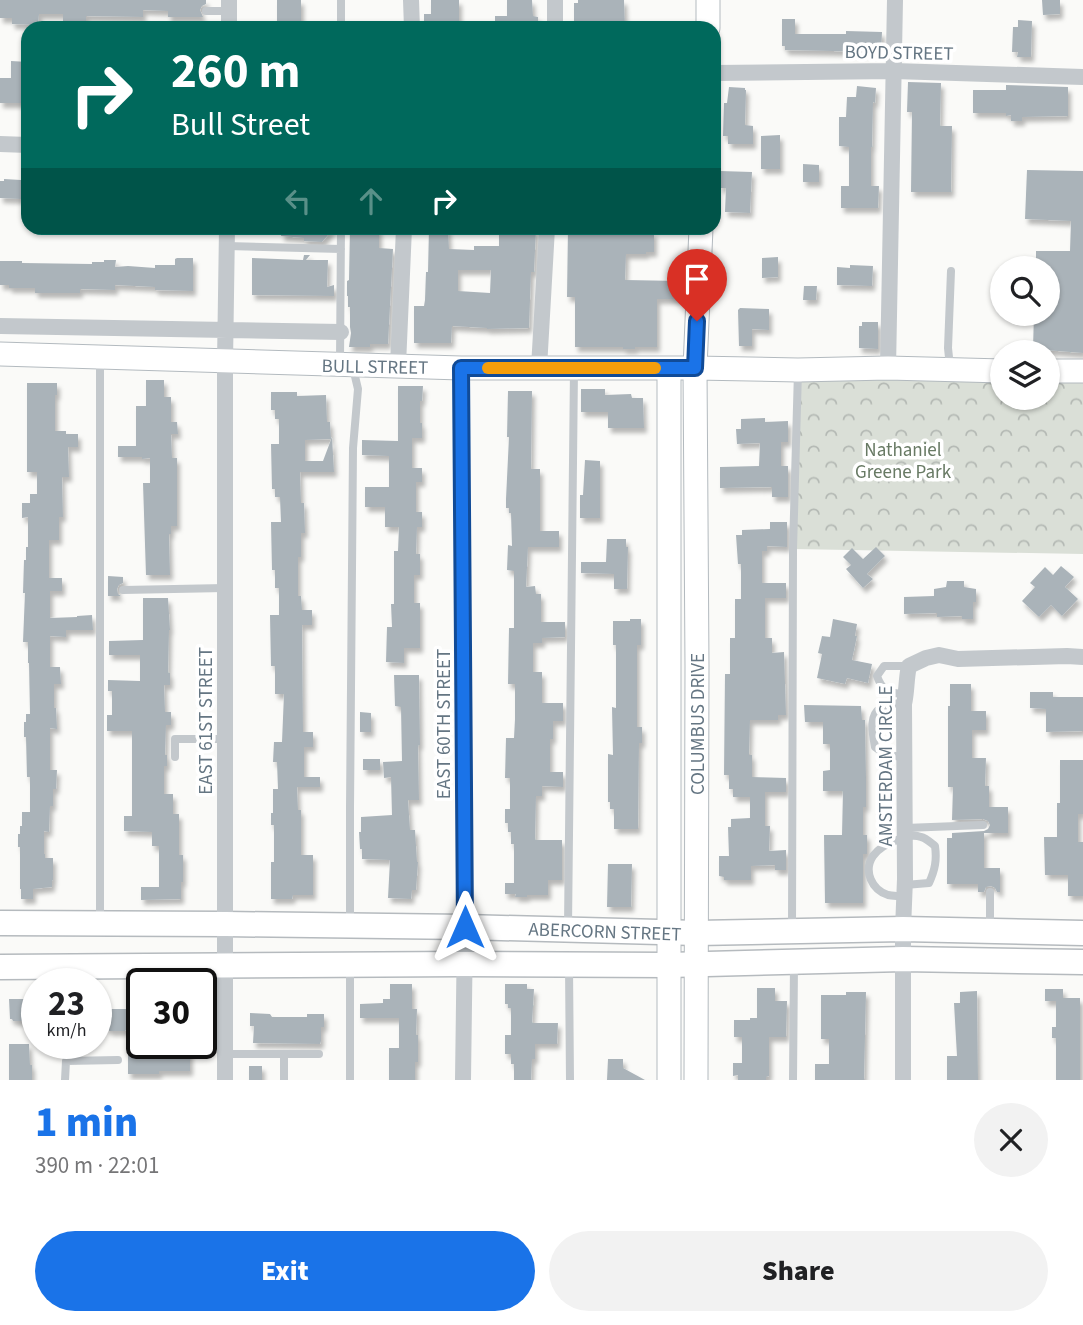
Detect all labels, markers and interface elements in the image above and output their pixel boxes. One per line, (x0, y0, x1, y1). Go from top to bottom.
text: 260 m (171, 37, 300, 107)
street label: BOYD STREET (844, 39, 954, 68)
icon: right (56, 49, 147, 140)
text: Bull Street (171, 102, 310, 148)
icon: left (279, 182, 317, 220)
icon: ahead (352, 182, 390, 220)
icon: right (425, 182, 463, 220)
pin (667, 249, 727, 321)
map controls (990, 256, 1060, 410)
button: search (990, 256, 1060, 326)
icon: arrive (678, 260, 716, 298)
button: layers (990, 340, 1060, 410)
street label: BULL STREET (321, 353, 429, 382)
park label: Nathaniel Greene Park (855, 437, 952, 486)
street label: EAST 61ST STREET (193, 647, 220, 795)
street label: EAST 60TH STREET (431, 649, 458, 799)
street label: COLUMBUS DRIVE (685, 653, 712, 795)
street label: AMSTERDAM CIRCLE (873, 685, 900, 847)
position arrow (428, 890, 502, 964)
street label: ABERCORN STREET (528, 916, 682, 949)
speed limit sign: 30 (126, 968, 217, 1059)
text: 23 (48, 979, 85, 1029)
text: km/h (47, 1018, 86, 1043)
text: 1 min (35, 1093, 138, 1153)
button: close (974, 1103, 1048, 1177)
text: 390 m · 22:01 (35, 1149, 159, 1182)
button: Exit (35, 1231, 535, 1311)
button: Share (549, 1231, 1048, 1311)

